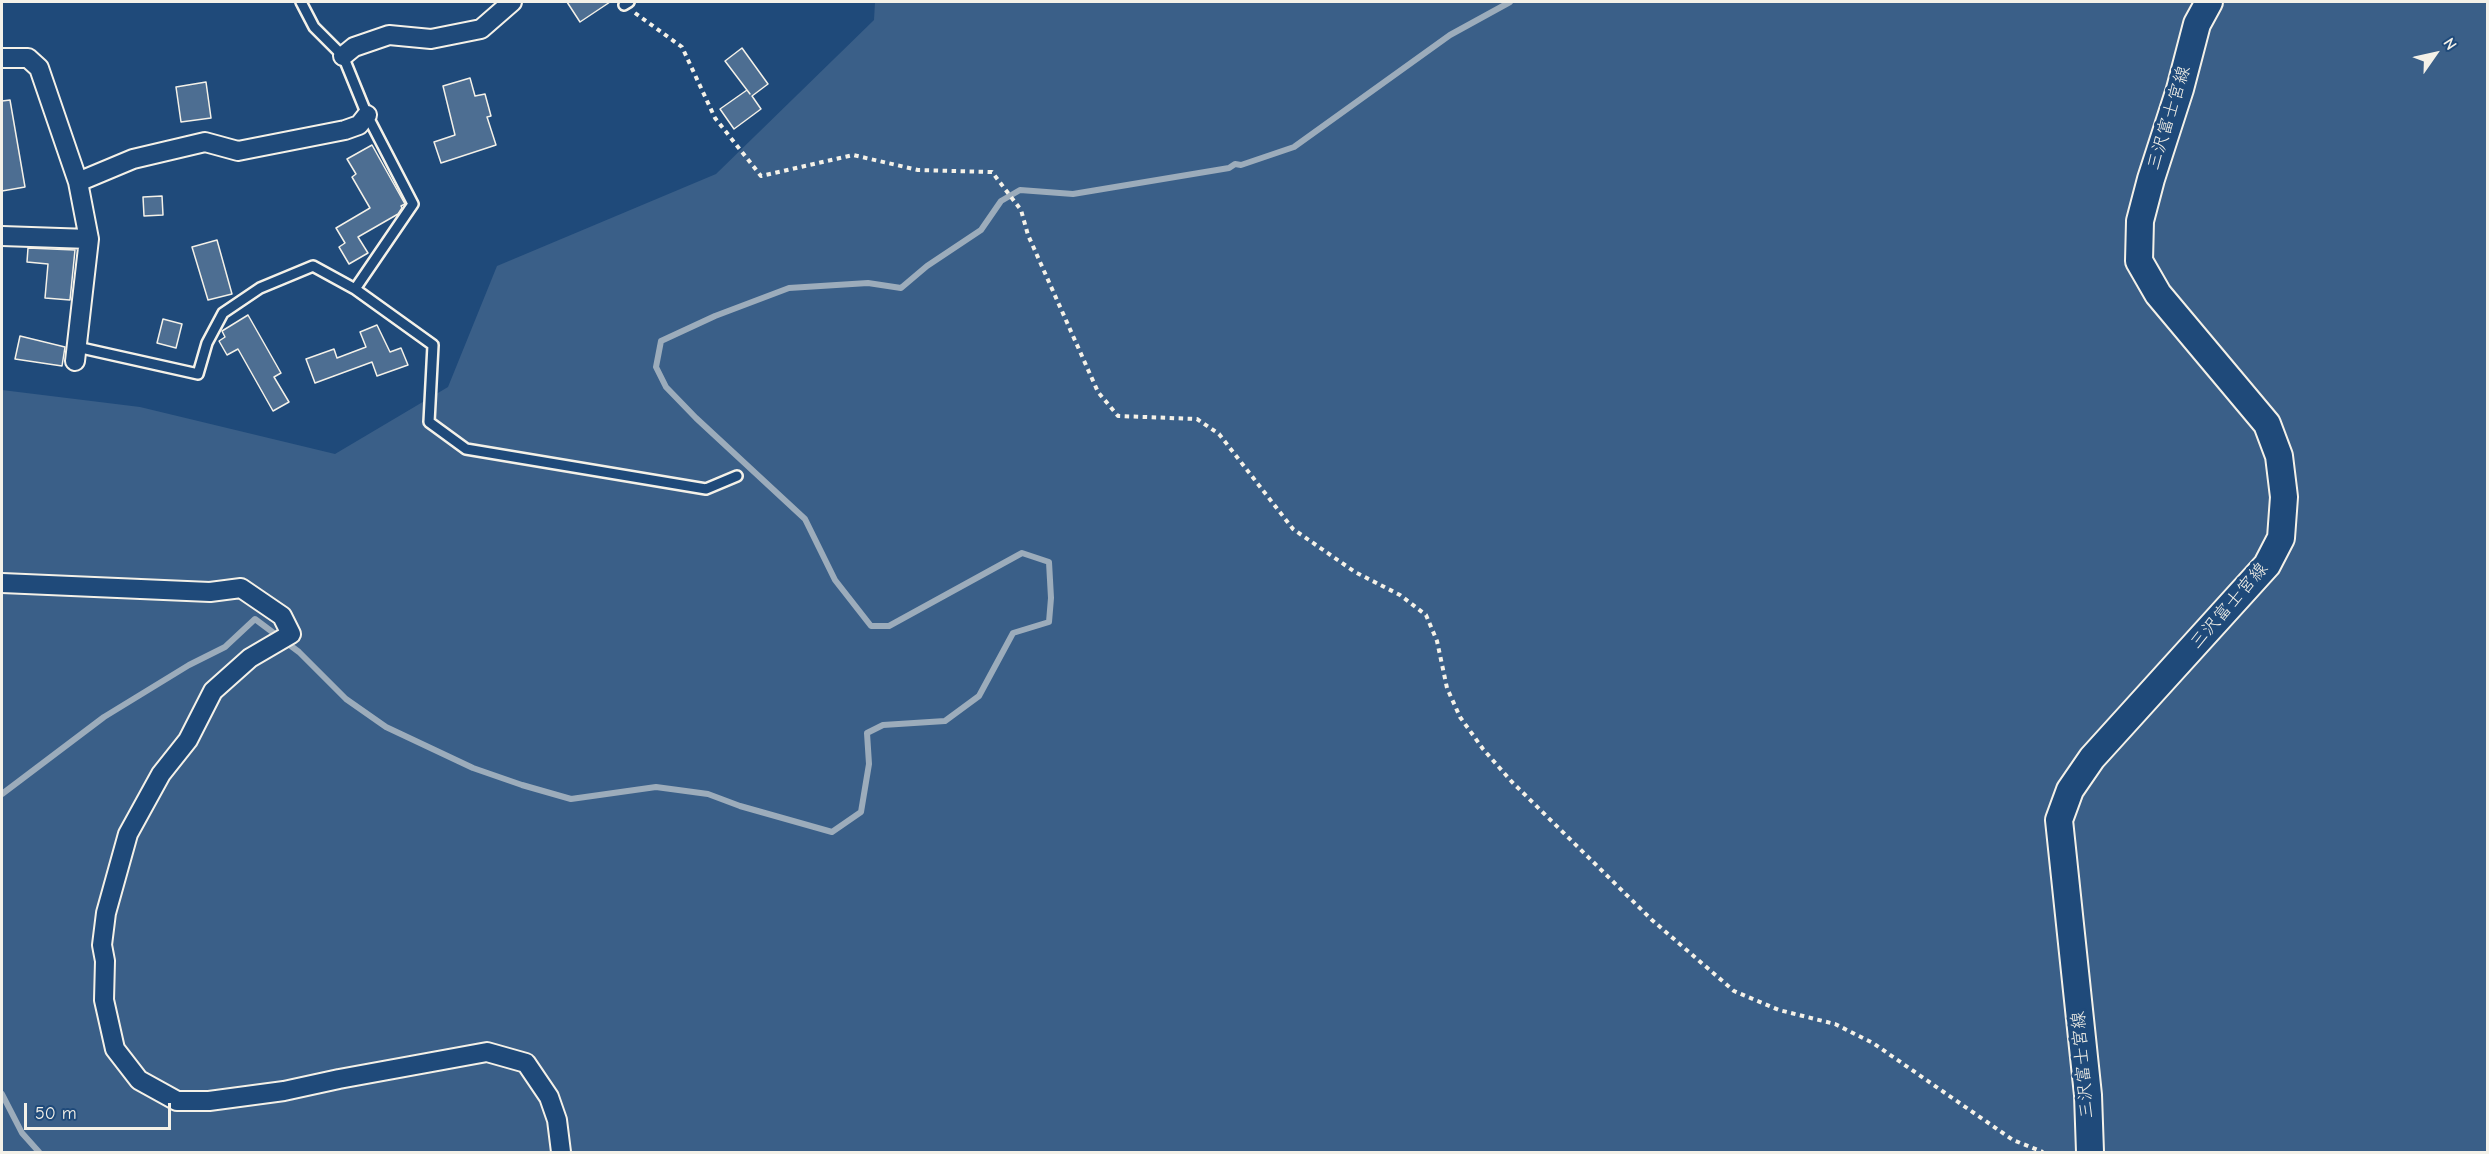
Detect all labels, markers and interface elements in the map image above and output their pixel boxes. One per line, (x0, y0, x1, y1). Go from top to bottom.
north arrow (2405, 24, 2465, 84)
text: N (2440, 35, 2460, 53)
street label: 三沢富士宮線 (2143, 63, 2195, 173)
street label: 三沢富士宮線 (2185, 558, 2273, 654)
street label: 三沢富士宮線 (2068, 1010, 2098, 1120)
scale bar (27, 1091, 174, 1129)
text: 50 m (35, 1103, 77, 1124)

